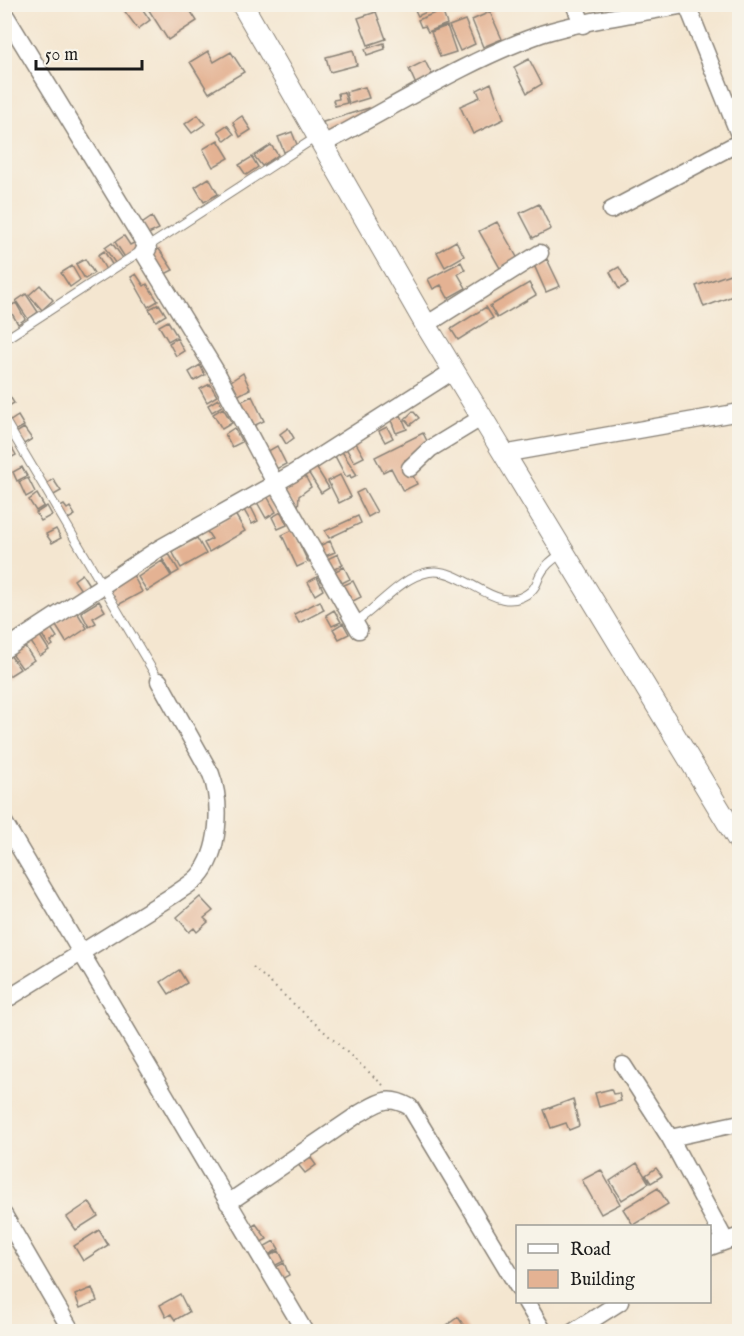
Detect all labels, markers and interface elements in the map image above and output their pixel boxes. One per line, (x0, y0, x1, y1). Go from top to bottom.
scale bar (36, 33, 142, 71)
text: 50 m (45, 44, 78, 67)
legend (516, 1225, 711, 1303)
text: Road (570, 1239, 611, 1262)
text: Building (570, 1269, 635, 1292)

